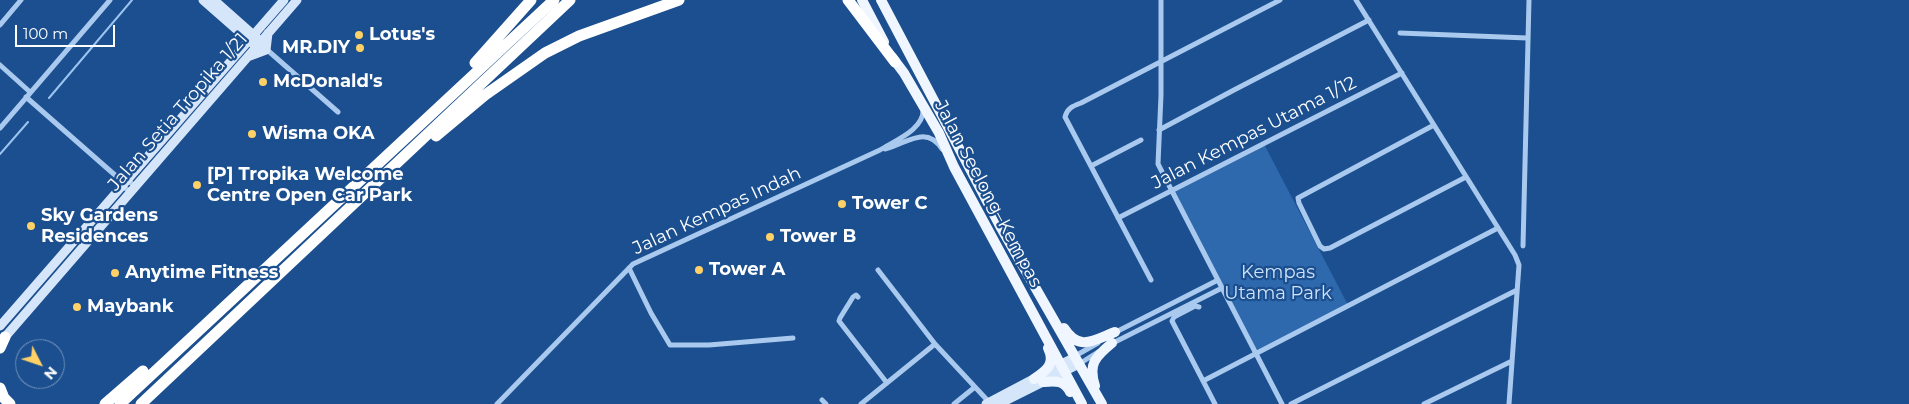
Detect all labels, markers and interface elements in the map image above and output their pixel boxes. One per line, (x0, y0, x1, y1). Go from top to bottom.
scale bar (18, 15, 118, 47)
text: 100 m (23, 24, 68, 43)
place label: Lotus's (369, 24, 435, 46)
street label: Jalan Setia Tropika 1/21 (104, 29, 252, 195)
marker: Lotus's (353, 29, 365, 41)
place label: MR.DIY (282, 37, 350, 59)
marker: MR.DIY (354, 42, 366, 54)
place label: McDonald's (273, 71, 383, 93)
street label: Jalan Kempas Utama 1/12 (1148, 72, 1360, 194)
marker: McDonald's (257, 76, 269, 88)
street label: Jalan Seelong–Kempas (930, 97, 1046, 291)
place label: Wisma OKA (262, 123, 375, 145)
marker: Wisma OKA (246, 128, 258, 140)
street label: Jalan Kempas Indah (629, 163, 805, 259)
place label: [P] Tropika Welcome Centre Open Car Park (207, 164, 412, 206)
marker: [P] Tropika Welcome Centre Open Car Park (191, 179, 203, 191)
place label: Tower C (852, 193, 927, 215)
marker: Tower C (836, 198, 848, 210)
place label: Sky Gardens Residences (41, 205, 158, 248)
marker: Sky Gardens Residences (25, 220, 37, 232)
place label: Tower B (780, 226, 856, 248)
marker: Tower B (764, 231, 776, 243)
place label: Tower A (709, 259, 785, 281)
place label: Anytime Fitness (125, 262, 278, 284)
park label: Kempas Utama Park (1224, 262, 1332, 304)
marker: Tower A (693, 264, 705, 276)
marker: Anytime Fitness (109, 267, 121, 279)
place label: Maybank (87, 296, 173, 318)
marker: Maybank (71, 301, 83, 313)
north arrow (15, 339, 65, 389)
text: N (40, 363, 61, 383)

